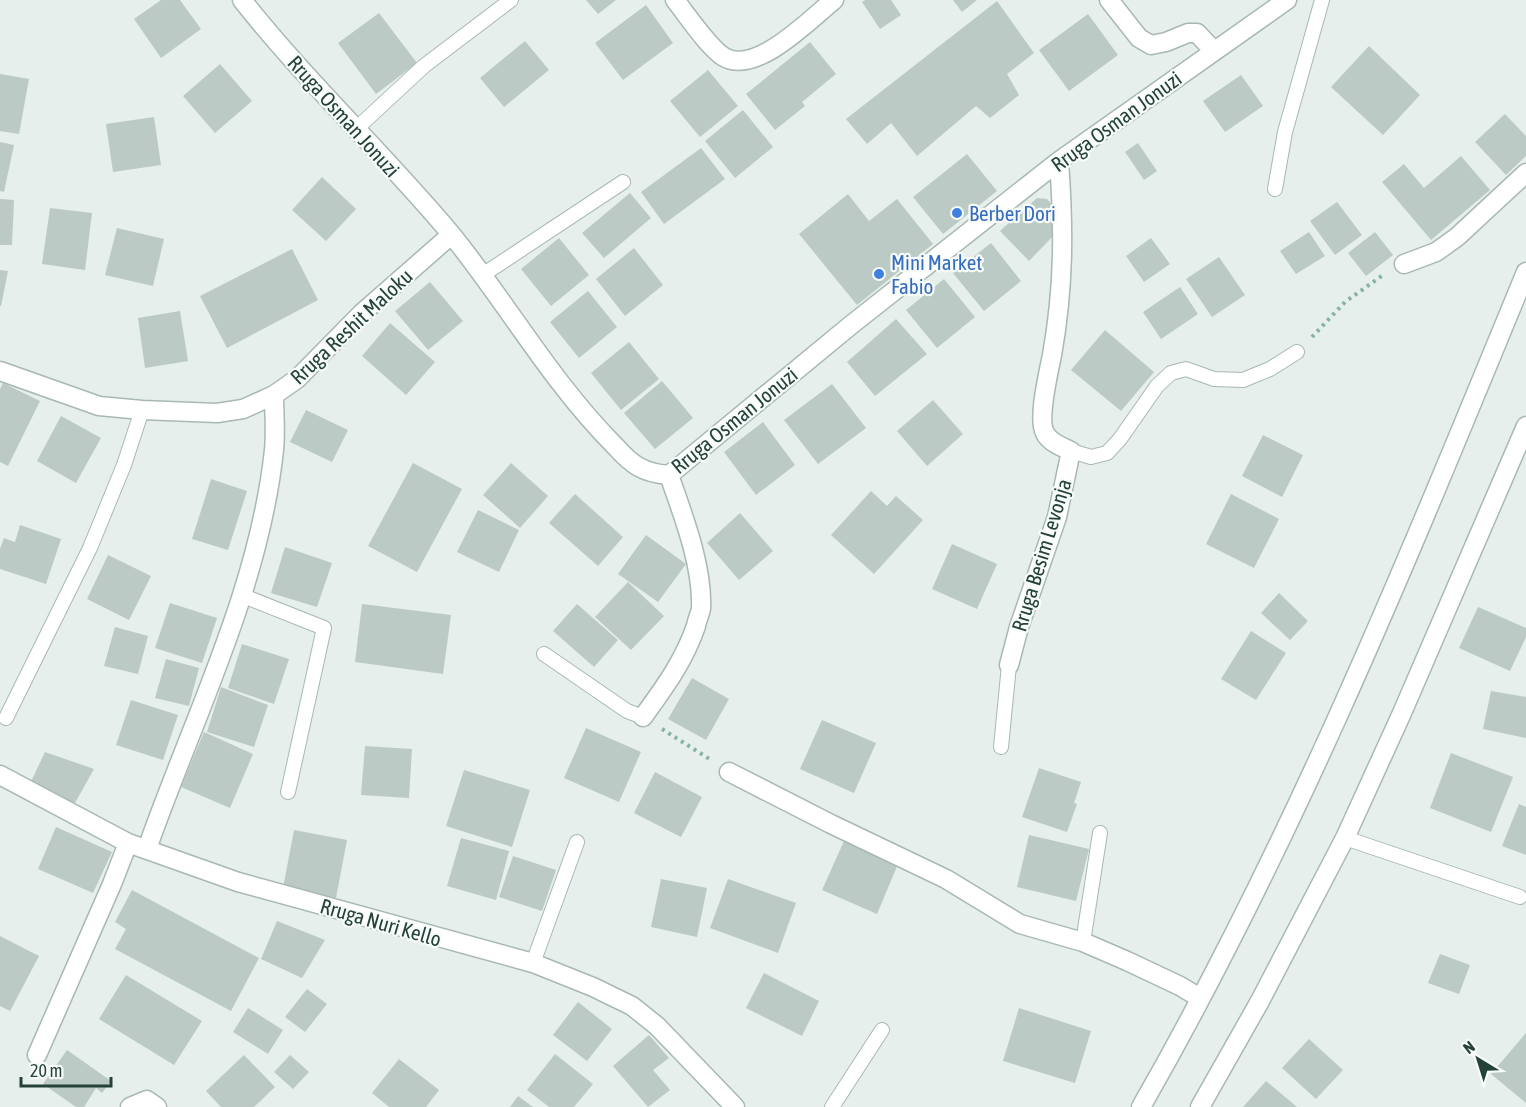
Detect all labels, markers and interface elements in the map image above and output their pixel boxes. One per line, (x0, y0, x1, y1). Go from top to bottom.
street label: Rruga Osman Jonuzi (283, 50, 405, 182)
street label: Rruga Osman Jonuzi (1046, 66, 1186, 176)
place label: Berber Dori (969, 201, 1056, 225)
marker: Berber Dori (950, 206, 964, 220)
place label: Mini Market Fabio (891, 250, 982, 298)
street label: Rruga Reshit Maloku (285, 263, 417, 389)
marker: Mini Market Fabio (872, 267, 886, 281)
street label: Rruga Osman Jonuzi (666, 362, 802, 478)
street label: Rruga Besim Levonja (1006, 476, 1076, 634)
street label: Rruga Nuri Kello (318, 893, 444, 951)
north arrow (1448, 1029, 1508, 1089)
text: N (1459, 1037, 1478, 1057)
scale bar (21, 1050, 111, 1088)
text: 20 m (30, 1060, 62, 1081)

